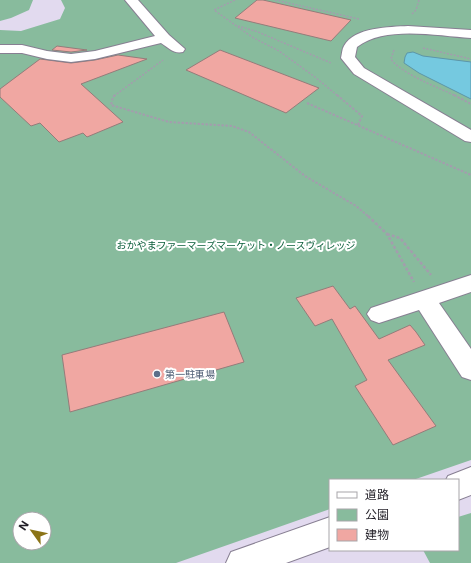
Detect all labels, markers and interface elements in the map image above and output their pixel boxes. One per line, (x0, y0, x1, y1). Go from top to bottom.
park label: おかやまファーマーズマーケット・ノースヴィレッジ (117, 239, 356, 251)
place label: 第一駐車場 (165, 368, 215, 380)
marker: 第一駐車場 (152, 369, 162, 379)
legend (329, 479, 459, 551)
text: 道路 (365, 487, 389, 502)
text: 公園 (365, 507, 389, 522)
north arrow (12, 511, 52, 551)
text: N (15, 518, 32, 533)
text: 建物 (365, 527, 389, 542)

